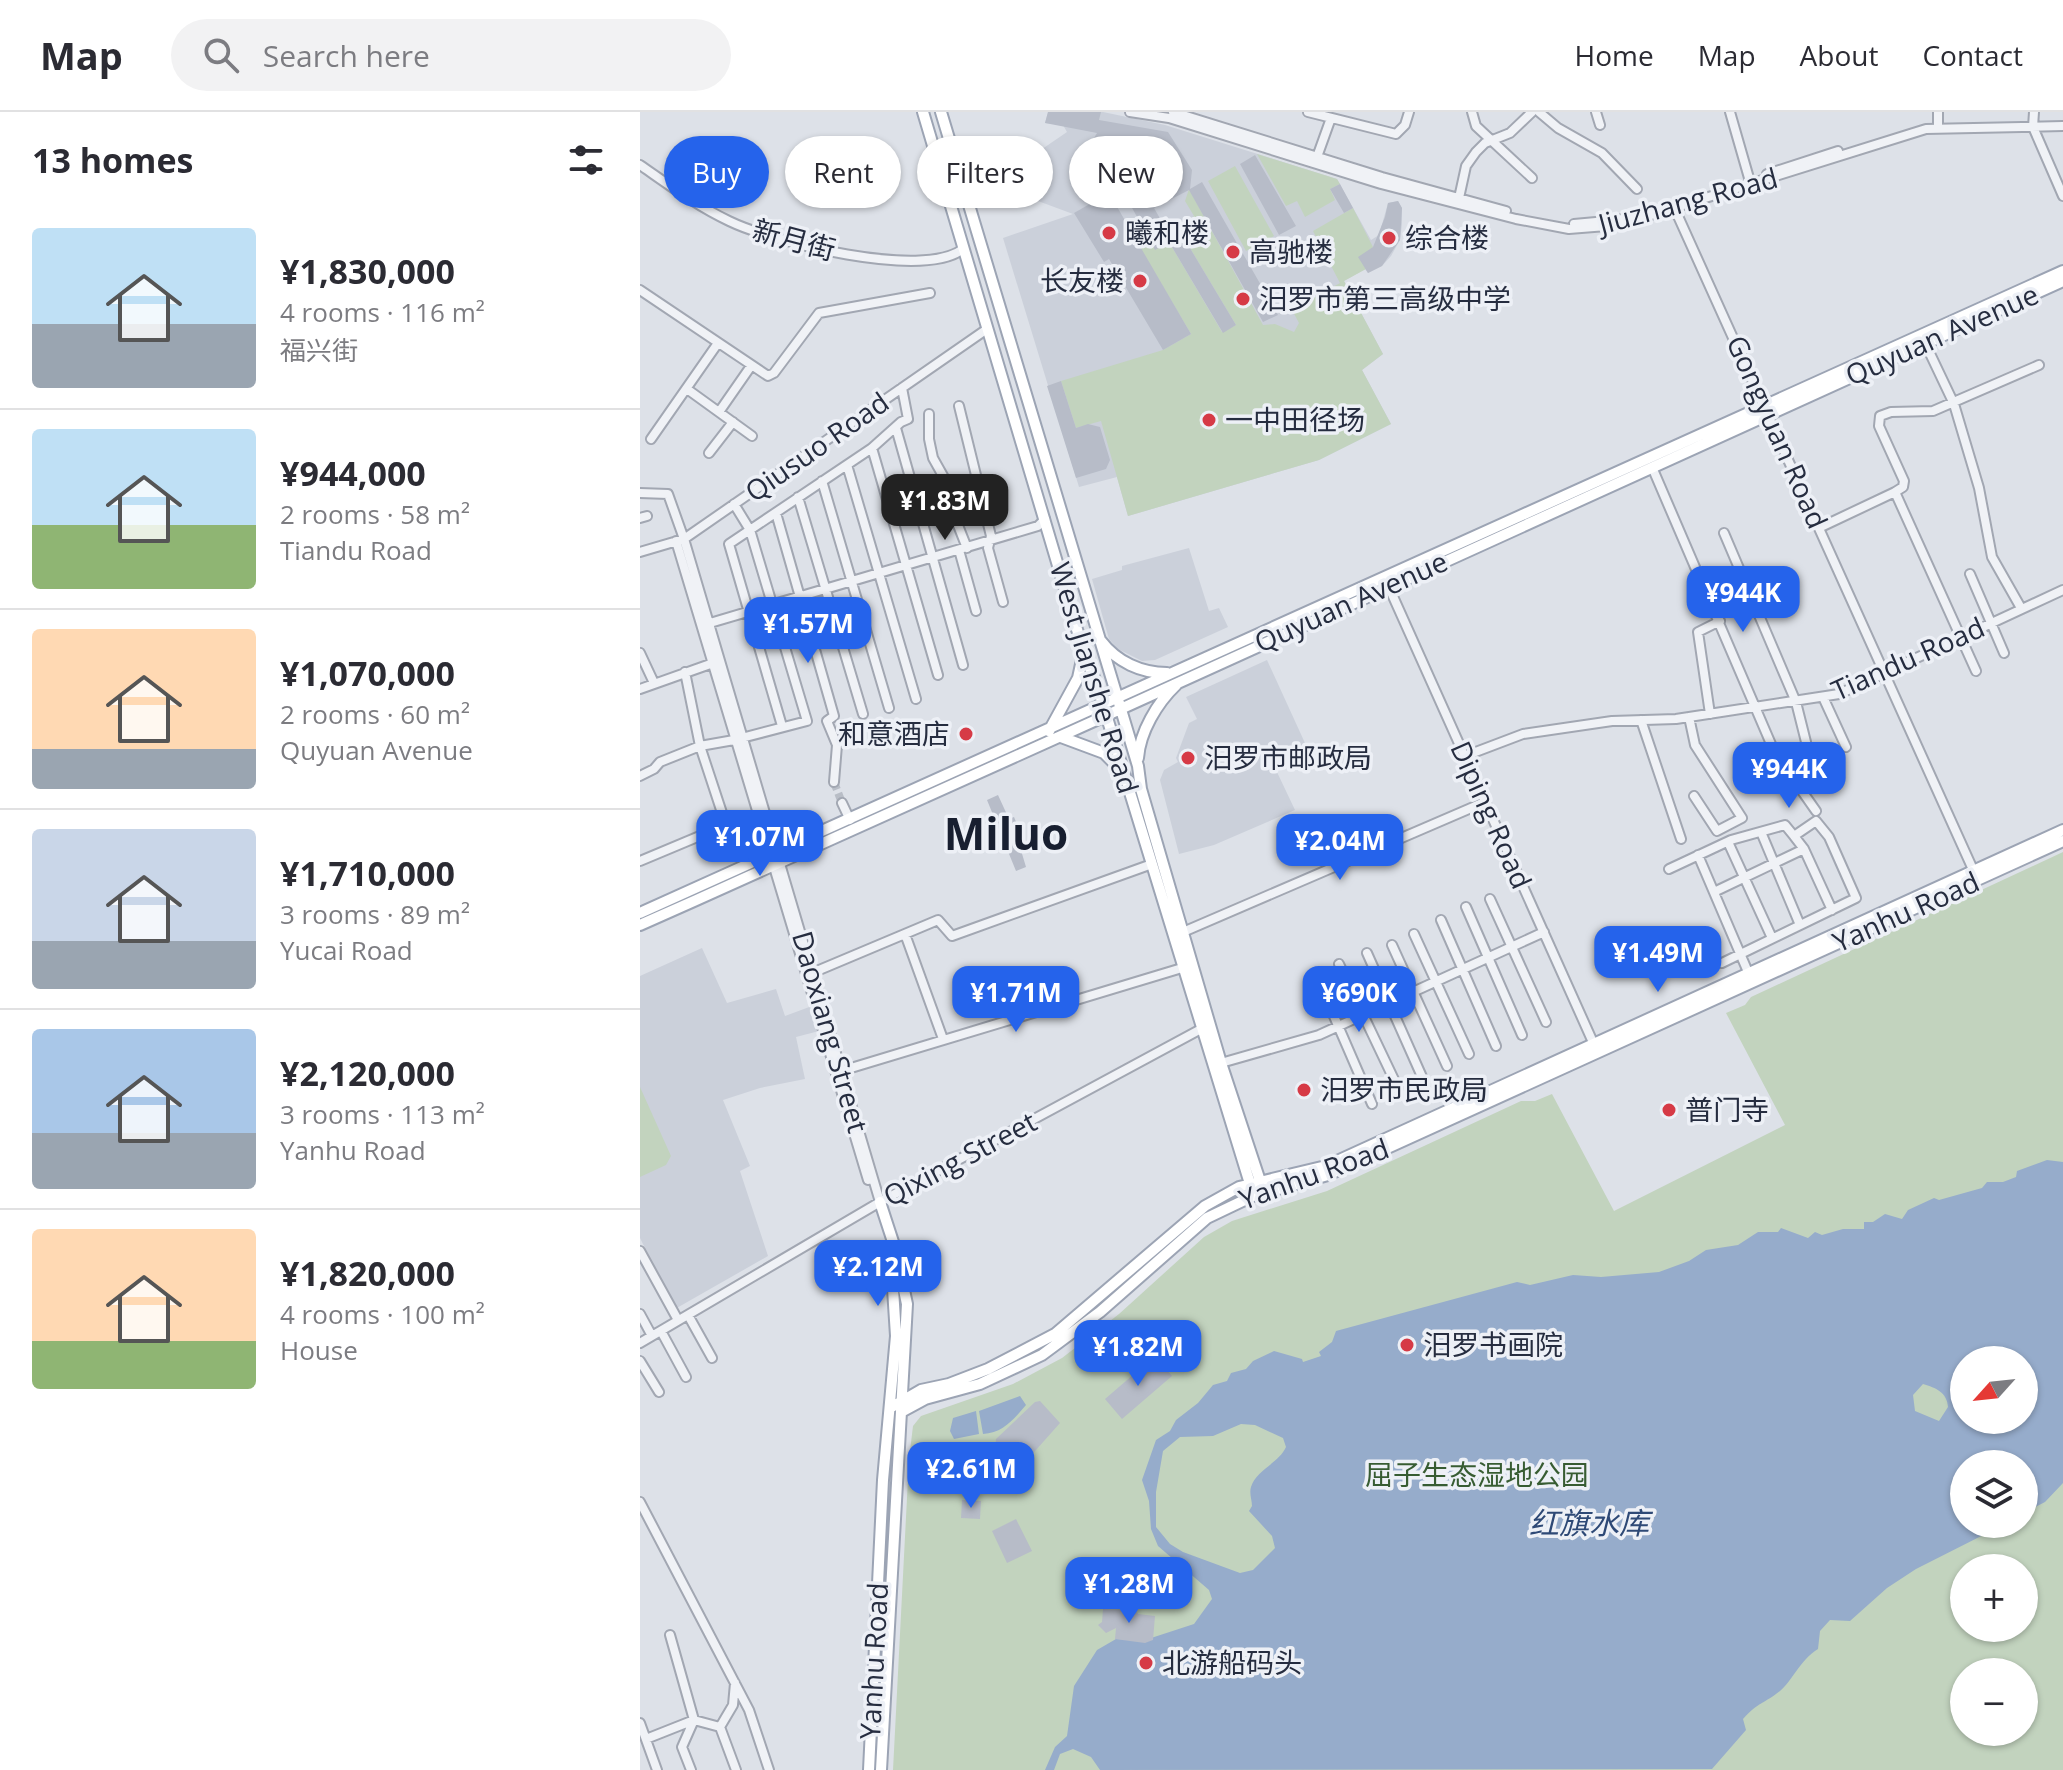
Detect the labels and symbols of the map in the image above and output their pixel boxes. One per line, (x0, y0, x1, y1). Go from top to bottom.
street label: Jiuzhang Road (1591, 158, 1782, 243)
street label: 新月街 (749, 210, 840, 268)
place label: 曦和楼 (1125, 213, 1209, 251)
place label: 综合楼 (1405, 218, 1489, 256)
marker: 曦和楼 (1100, 224, 1118, 242)
marker: 综合楼 (1380, 229, 1398, 247)
place label: 高驰楼 (1249, 232, 1333, 270)
marker: 高驰楼 (1224, 243, 1242, 261)
place label: 长友楼 (1040, 261, 1124, 299)
marker: 长友楼 (1131, 272, 1149, 290)
street label: Quyuan Avenue (1839, 275, 2044, 394)
place label: 汨罗市第三高级中学 (1259, 279, 1511, 317)
marker: 汨罗市第三高级中学 (1234, 290, 1252, 308)
street label: Gongyuan Road (1718, 329, 1837, 534)
street label: Qiusuo Road (737, 383, 896, 510)
place label: 一中田径场 (1225, 400, 1365, 438)
marker: 一中田径场 (1200, 411, 1218, 429)
pin: ¥1.83M (880, 474, 1010, 542)
street label: Quyuan Avenue (1248, 542, 1453, 661)
street label: West Jianshe Road (1042, 557, 1148, 798)
pin: ¥944K (1687, 566, 1799, 634)
pin: ¥1.57M (743, 597, 873, 665)
street label: Tiandu Road (1825, 607, 1990, 709)
place label: 和意酒店 (838, 714, 950, 752)
marker: 和意酒店 (957, 725, 975, 743)
street label: Diping Road (1442, 735, 1541, 895)
place label: 汨罗市邮政局 (1204, 738, 1372, 776)
pin: ¥944K (1733, 742, 1845, 810)
marker: 汨罗市邮政局 (1179, 749, 1197, 767)
district label: Miluo (944, 803, 1068, 863)
pin: ¥1.07M (695, 810, 825, 878)
pin: ¥2.04M (1275, 814, 1405, 882)
street label: Yanhu Road (1826, 862, 1985, 960)
pin: ¥1.49M (1593, 926, 1723, 994)
street label: Daoxiang Street (784, 927, 878, 1137)
pin: ¥1.71M (951, 966, 1081, 1034)
pin: ¥690K (1303, 966, 1415, 1034)
place label: 汨罗市民政局 (1320, 1070, 1488, 1108)
marker: 汨罗市民政局 (1295, 1081, 1313, 1099)
place label: 普门寺 (1685, 1090, 1769, 1128)
marker: 普门寺 (1660, 1101, 1678, 1119)
street label: Qixing Street (876, 1102, 1043, 1214)
street label: Yanhu Road (1233, 1128, 1394, 1218)
pin: ¥2.12M (813, 1240, 943, 1308)
pin: ¥1.82M (1073, 1320, 1203, 1388)
place label: 汨罗书画院 (1423, 1325, 1563, 1363)
marker: 汨罗书画院 (1398, 1336, 1416, 1354)
north arrow (1950, 1346, 2038, 1434)
pin: ¥2.61M (906, 1442, 1036, 1510)
park label: 屈子生态湿地公园 (1365, 1455, 1589, 1493)
water label: 红旗水库 (1529, 1502, 1654, 1543)
pin: ¥1.28M (1064, 1557, 1194, 1625)
street label: Yanhu Road (850, 1582, 896, 1740)
place label: 北游船码头 (1162, 1643, 1302, 1681)
marker: 北游船码头 (1137, 1654, 1155, 1672)

